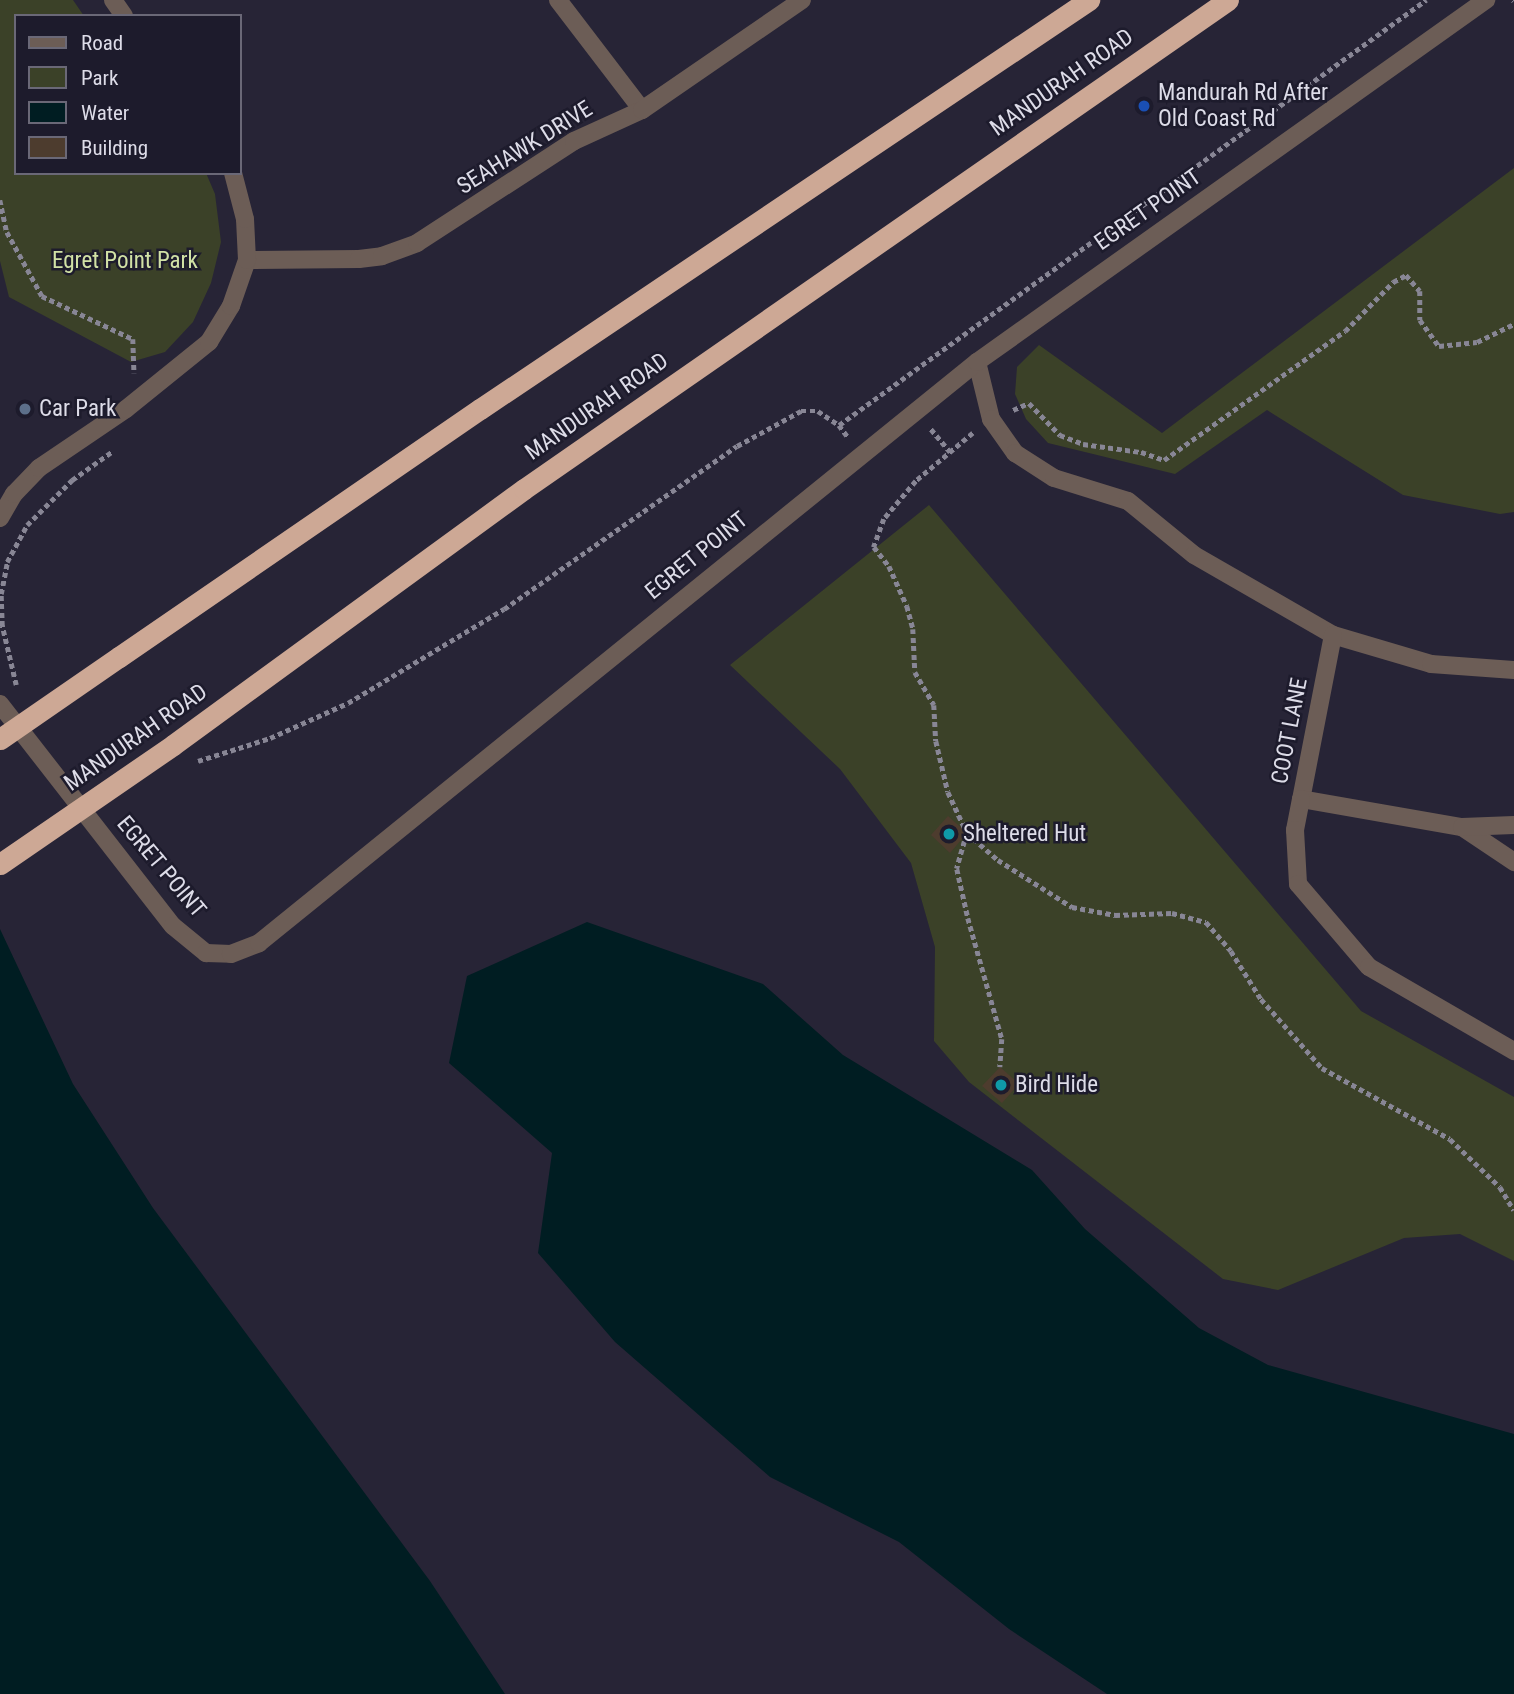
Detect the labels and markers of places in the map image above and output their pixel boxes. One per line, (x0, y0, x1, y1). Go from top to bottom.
place label: Mandurah Rd After Old Coast Rd (1158, 79, 1328, 133)
marker: Mandurah Rd After Old Coast Rd (1136, 98, 1152, 114)
place label: Car Park (39, 395, 116, 423)
marker: Car Park (17, 401, 33, 417)
place label: Sheltered Hut (963, 820, 1086, 848)
marker: Sheltered Hut (941, 826, 957, 842)
place label: Bird Hide (1015, 1071, 1098, 1099)
marker: Bird Hide (993, 1077, 1009, 1093)

